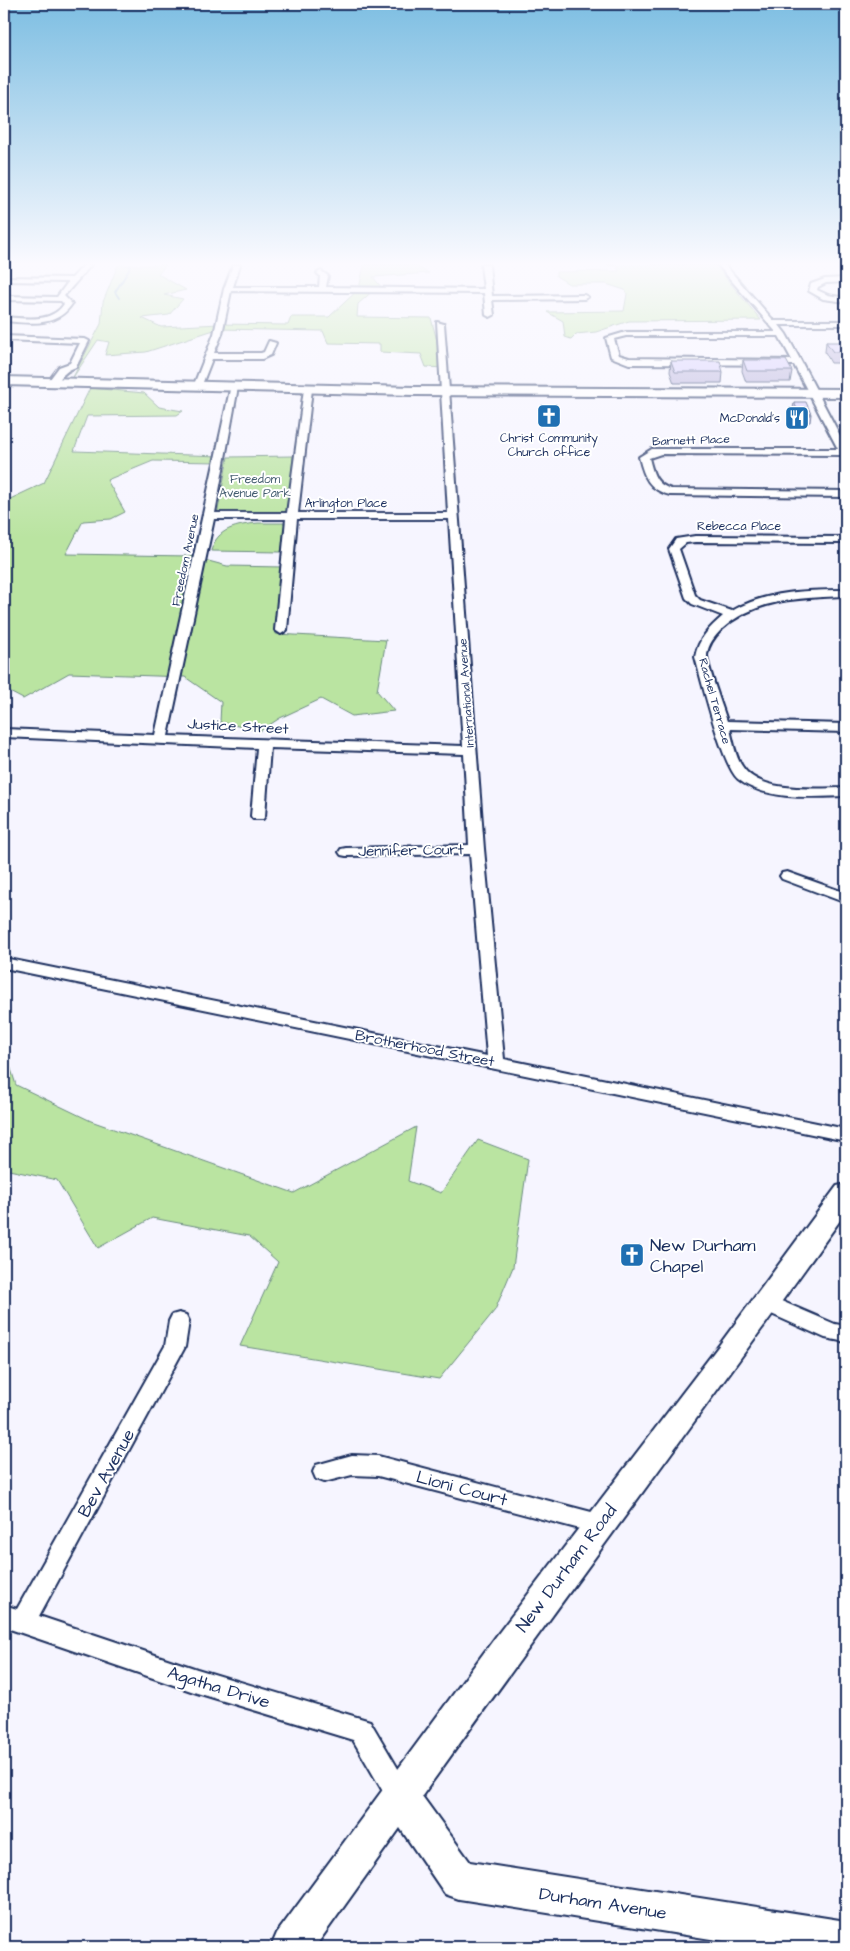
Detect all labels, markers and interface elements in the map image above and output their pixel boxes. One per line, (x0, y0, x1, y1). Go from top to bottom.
church icon: Christ Community Church office (536, 403, 562, 429)
restaurant icon: McDonald's (784, 405, 810, 431)
place label: McDonald's (720, 410, 780, 427)
place label: Christ Community Church office (500, 430, 598, 461)
street label: Barnett Place (652, 431, 731, 450)
park label: Freedom Avenue Park (219, 471, 291, 502)
street label: Arlington Place (305, 495, 388, 513)
street label: Freedom Avenue (167, 512, 204, 608)
street label: Rebecca Place (697, 518, 782, 535)
street label: International Avenue (454, 637, 479, 748)
street label: Rachel Terrace (694, 656, 735, 747)
street label: Justice Street (187, 713, 289, 740)
street label: Jennifer Court (358, 839, 464, 862)
street label: Brotherhood Street (353, 1025, 496, 1072)
place label: New Durham Chapel (650, 1233, 756, 1279)
church icon: New Durham Chapel (619, 1242, 645, 1268)
street label: Bev Avenue (72, 1424, 141, 1522)
street label: Lioni Court (413, 1464, 511, 1513)
street label: New Durham Road (510, 1499, 623, 1637)
street label: Agatha Drive (164, 1660, 273, 1716)
street label: Durham Avenue (537, 1881, 669, 1926)

